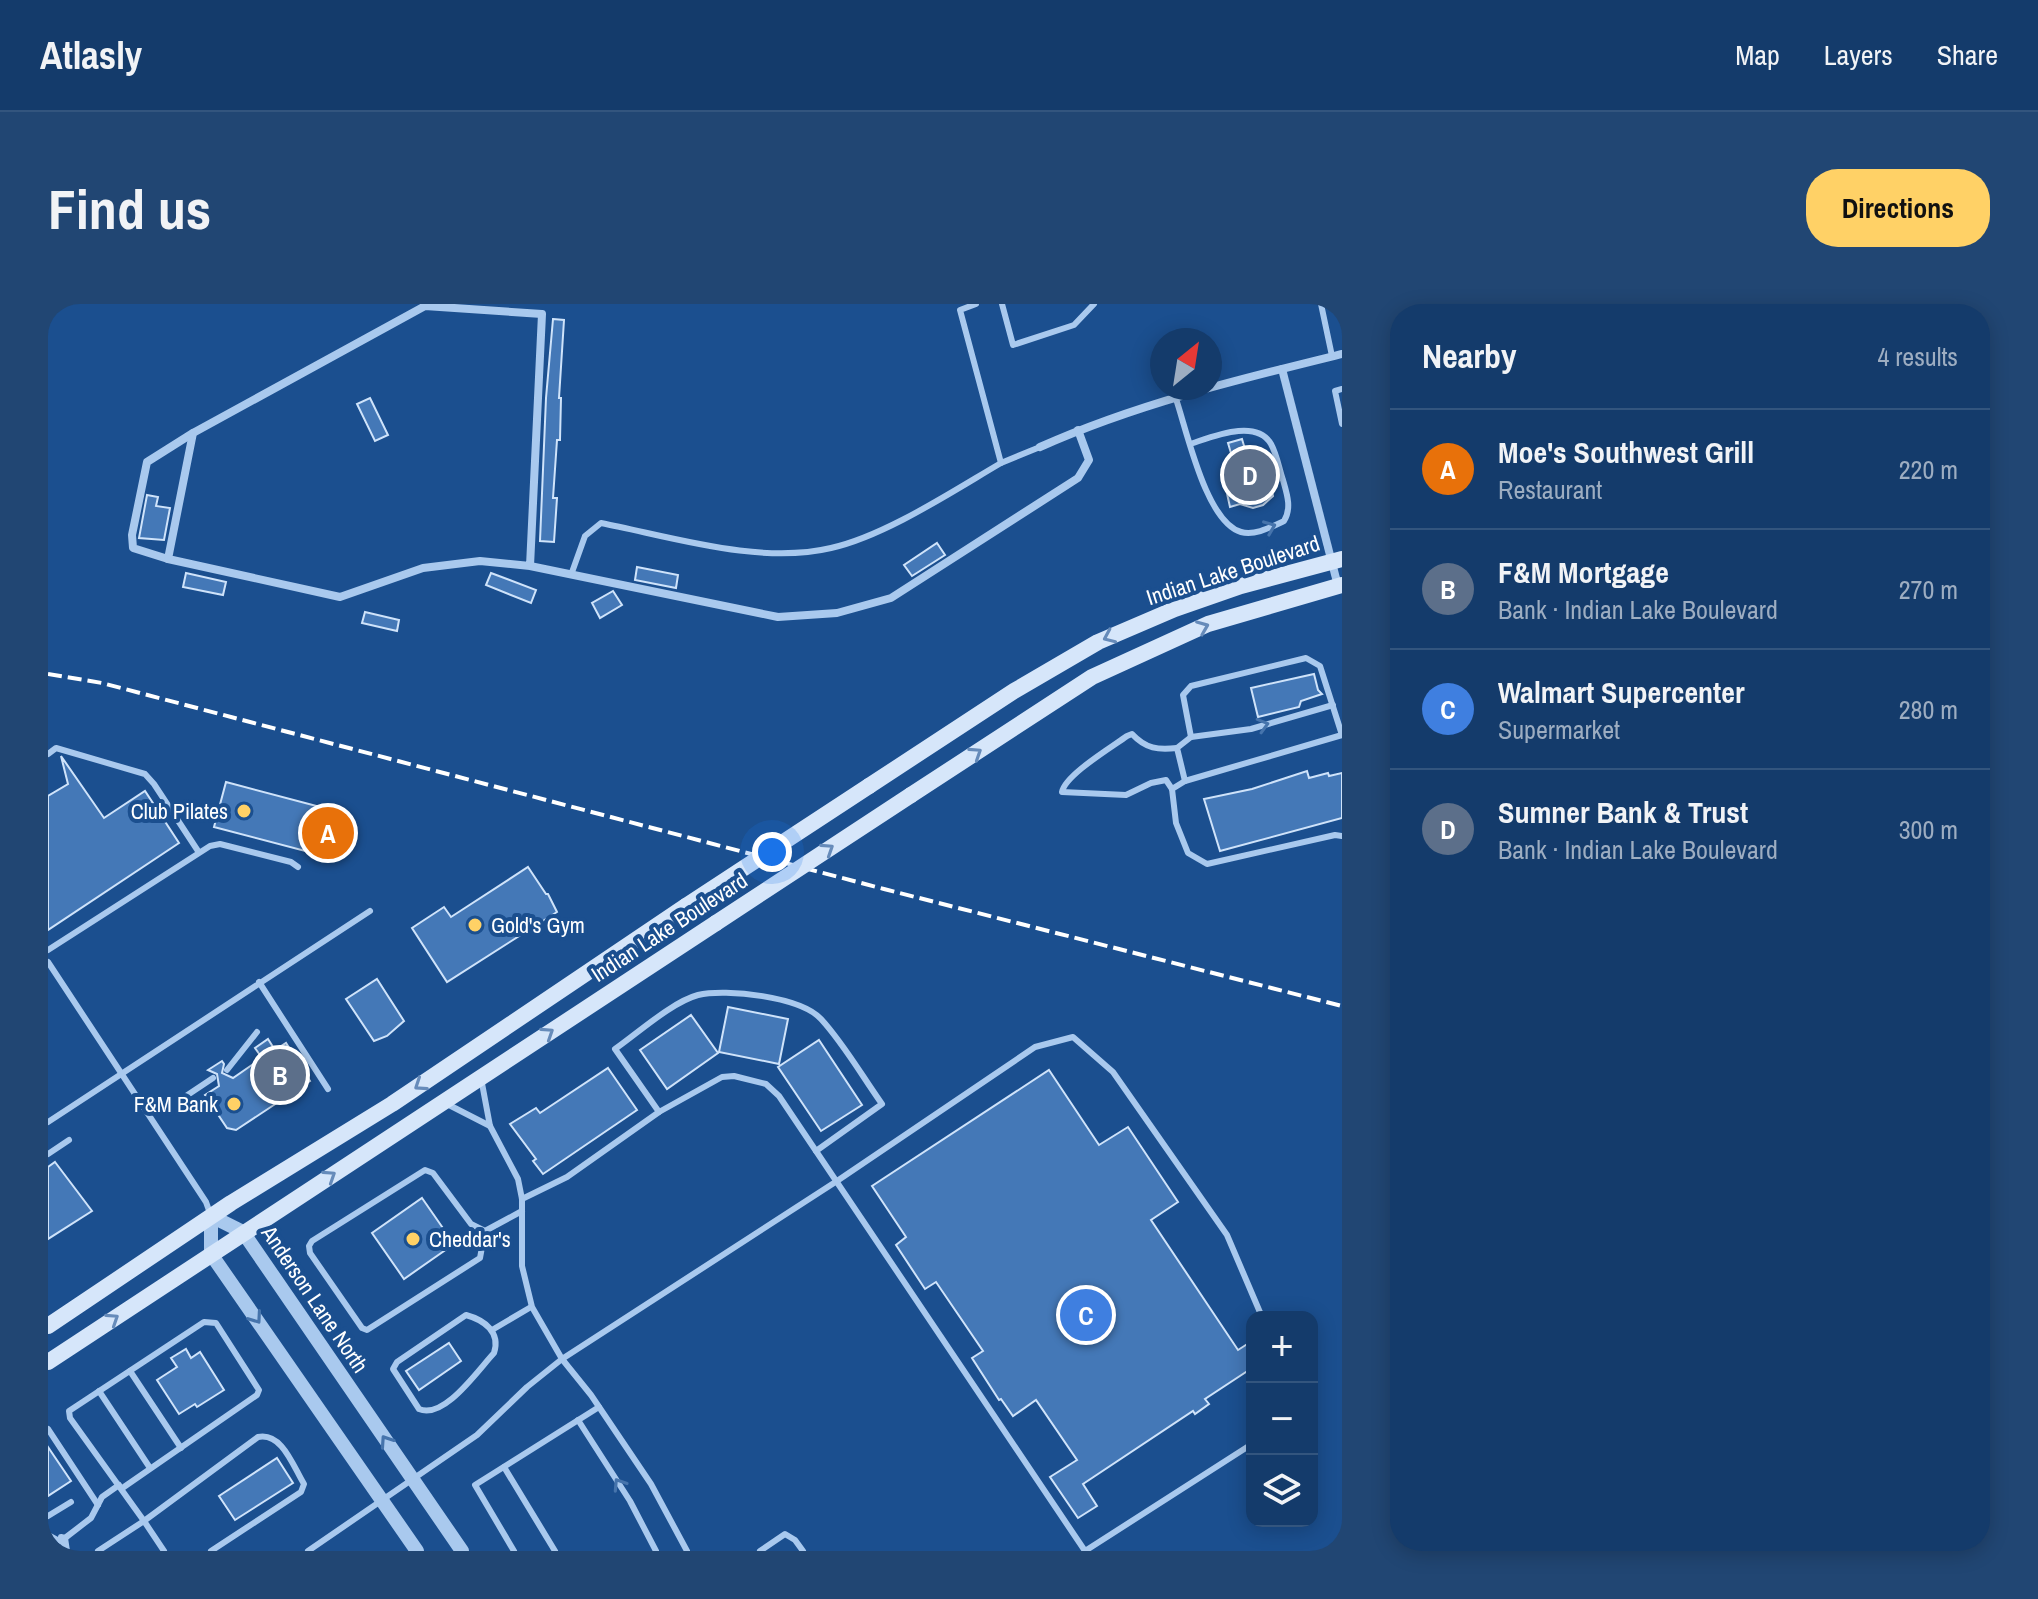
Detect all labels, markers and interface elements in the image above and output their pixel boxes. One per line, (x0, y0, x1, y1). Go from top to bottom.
text: Atlasly (40, 30, 142, 81)
text: Map (1735, 36, 1780, 74)
text: Layers (1824, 36, 1893, 74)
text: Share (1937, 36, 1998, 74)
button: Directions (1806, 169, 1990, 247)
text: Find us (48, 171, 211, 246)
north arrow (1150, 328, 1222, 400)
text: Nearby (1422, 333, 1517, 379)
text: 4 results (1877, 339, 1958, 374)
text: Moe's Southwest Grill (1498, 432, 1754, 472)
pin: D (1224, 445, 1276, 505)
text: A (1440, 452, 1456, 487)
text: 220 m (1899, 452, 1958, 487)
text: Restaurant (1498, 472, 1602, 507)
one-way arrow (1262, 520, 1276, 536)
street label: Indian Lake Boulevard (1143, 528, 1323, 612)
text: F&M Mortgage (1498, 552, 1669, 592)
text: B (1440, 572, 1456, 607)
text: 270 m (1899, 572, 1958, 607)
text: Bank · Indian Lake Boulevard (1498, 592, 1778, 627)
one-way arrow (1195, 620, 1209, 636)
one-way arrow (1103, 628, 1118, 644)
text: Walmart Supercenter (1498, 672, 1745, 712)
text: C (1440, 692, 1456, 727)
text: 280 m (1899, 692, 1958, 727)
text: Supermarket (1498, 712, 1620, 747)
one-way arrow (1255, 718, 1269, 735)
one-way arrow (968, 747, 982, 762)
text: Sumner Bank & Trust (1498, 792, 1748, 832)
place label: Club Pilates (131, 796, 228, 826)
marker: Club Pilates (235, 802, 253, 820)
pin: A (302, 803, 354, 863)
text: D (1440, 812, 1456, 847)
text: 300 m (1899, 812, 1958, 847)
your location (752, 832, 792, 872)
text: Bank · Indian Lake Boulevard (1498, 832, 1778, 867)
one-way arrow (820, 844, 834, 859)
street label: Indian Lake Boulevard (585, 865, 753, 989)
place label: Gold's Gym (491, 910, 585, 940)
marker: Gold's Gym (466, 916, 484, 934)
one-way arrow (539, 1028, 553, 1043)
pin: B (254, 1045, 306, 1105)
one-way arrow (415, 1075, 429, 1090)
place label: F&M Bank (134, 1089, 219, 1119)
marker: F&M Bank (225, 1095, 243, 1113)
one-way arrow (321, 1170, 336, 1185)
street label: Anderson Lane North (254, 1219, 375, 1378)
place label: Cheddar's (429, 1224, 511, 1254)
marker: Cheddar's (404, 1230, 422, 1248)
pin: C (1060, 1285, 1112, 1345)
one-way arrow (246, 1309, 261, 1323)
map controls (1246, 1311, 1318, 1527)
button: + (1246, 1311, 1318, 1383)
one-way arrow (104, 1314, 119, 1329)
button: − (1246, 1383, 1318, 1455)
one-way arrow (381, 1435, 396, 1449)
button: layers (1246, 1455, 1318, 1527)
one-way arrow (614, 1478, 629, 1493)

